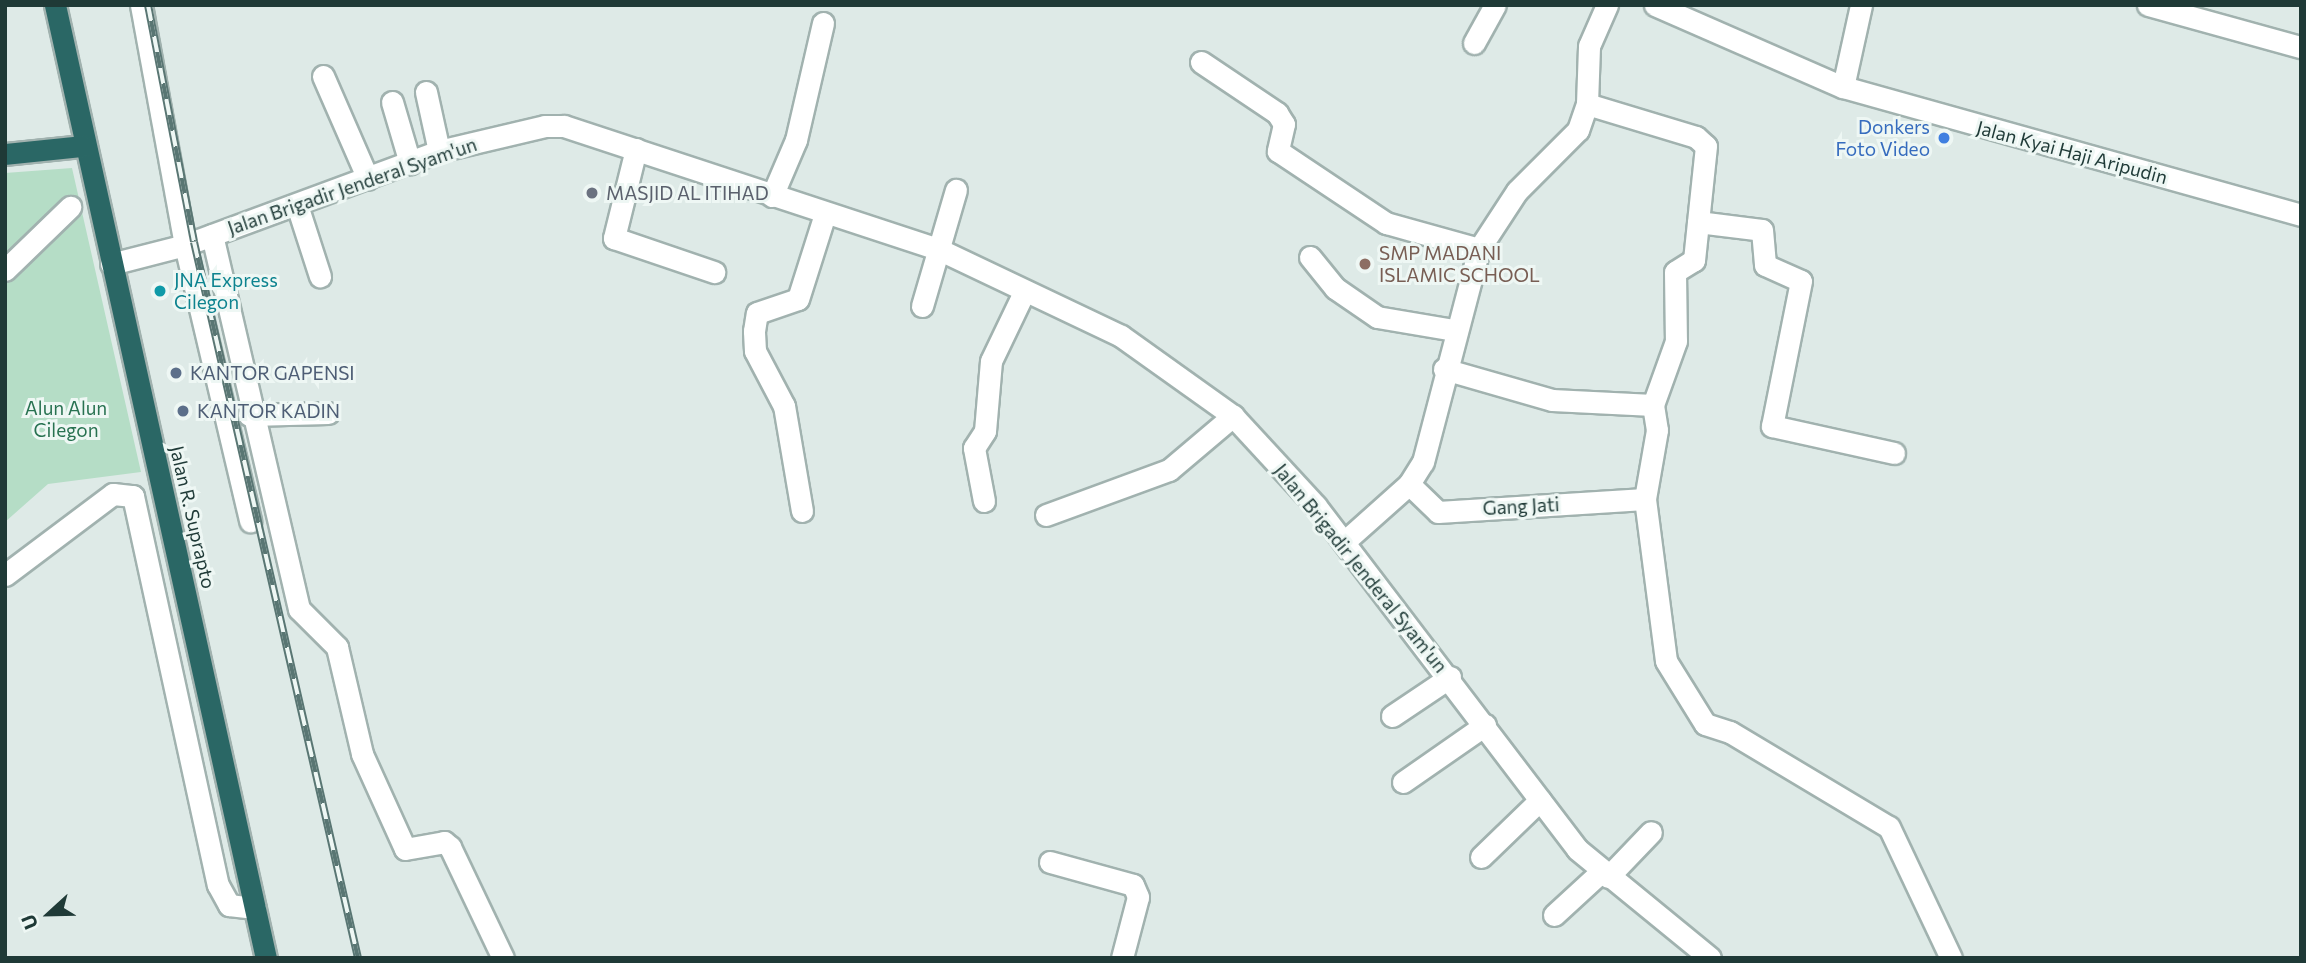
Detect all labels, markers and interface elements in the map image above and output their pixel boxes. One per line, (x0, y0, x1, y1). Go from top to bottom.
place label: Donkers Foto Video (1835, 116, 1930, 160)
street label: Jalan Kyai Haji Aripudin (1974, 116, 2170, 188)
marker: Donkers Foto Video (1936, 130, 1952, 146)
street label: Jalan Brigadir Jenderal Syam'un (224, 133, 480, 239)
place label: MASJID AL ITIHAD (606, 182, 769, 204)
marker: MASJID AL ITIHAD (584, 185, 600, 201)
place label: SMP MADANI ISLAMIC SCHOOL (1379, 242, 1540, 286)
marker: SMP MADANI ISLAMIC SCHOOL (1357, 256, 1373, 272)
place label: JNA Express Cilegon (174, 269, 278, 313)
marker: JNA Express Cilegon (152, 283, 168, 299)
place label: KANTOR GAPENSI (190, 362, 355, 384)
marker: KANTOR GAPENSI (168, 365, 184, 381)
park label: Alun Alun Cilegon (25, 397, 107, 441)
place label: KANTOR KADIN (197, 400, 340, 422)
marker: KANTOR KADIN (175, 403, 191, 419)
street label: Jalan R. Suprapto (165, 443, 221, 591)
street label: Jalan Brigadir Jenderal Syam'un (1270, 459, 1452, 677)
street label: Gang Jati (1482, 493, 1560, 519)
north arrow (14, 879, 84, 949)
text: U (16, 911, 42, 933)

